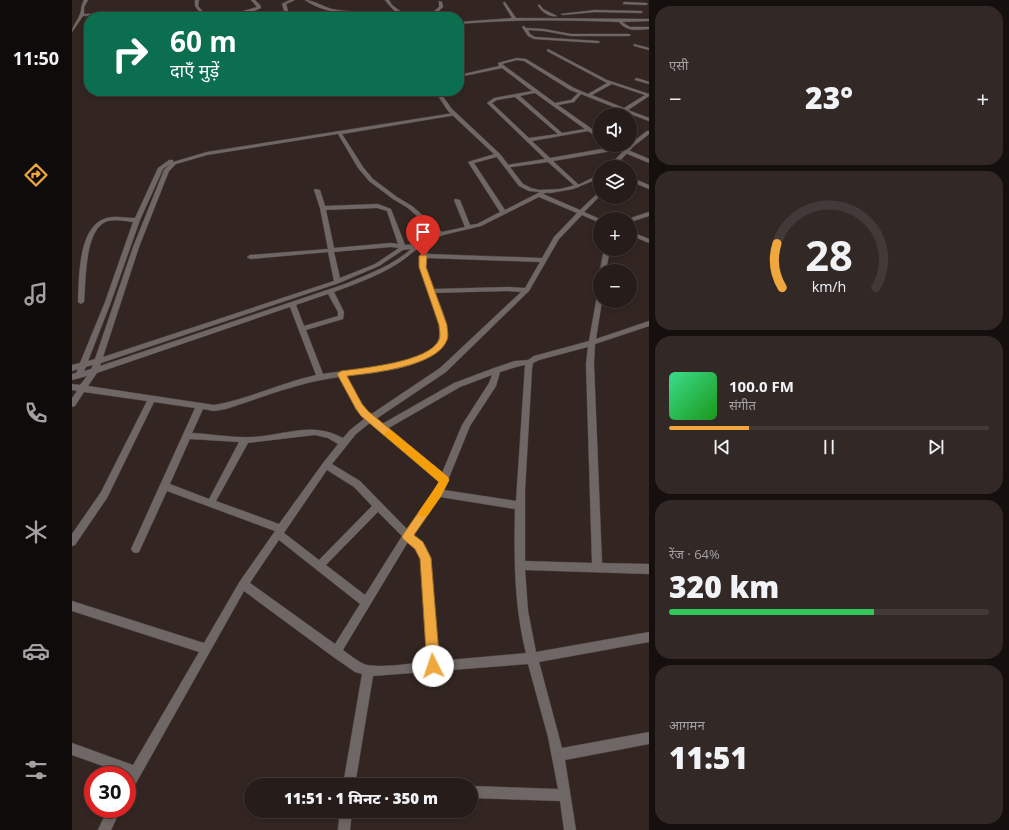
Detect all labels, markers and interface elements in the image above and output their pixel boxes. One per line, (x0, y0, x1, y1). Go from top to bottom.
text: 60 m (170, 22, 237, 60)
icon: right (104, 28, 156, 80)
text: 11:50 (13, 46, 59, 70)
text: एसी (669, 56, 688, 74)
text: दाएँ मुड़ें (170, 58, 219, 82)
text: 23° (805, 77, 853, 118)
text: − (669, 83, 682, 113)
text: + (976, 83, 989, 113)
map controls (593, 108, 637, 308)
button: sound (593, 108, 637, 152)
button: layers (593, 160, 637, 204)
icon: directions (22, 161, 50, 189)
button: + (593, 212, 637, 256)
pin (406, 215, 440, 256)
icon: arrive (412, 221, 434, 243)
text: 28 (805, 227, 853, 283)
button: − (593, 264, 637, 308)
text: km/h (812, 277, 846, 296)
icon: music (22, 280, 50, 308)
text: 100.0 FM (729, 376, 794, 396)
text: संगीत (729, 396, 756, 414)
icon: phone (22, 399, 50, 427)
icon: previous (711, 436, 733, 458)
icon: pause (818, 436, 840, 458)
icon: next (925, 436, 947, 458)
icon: climate (22, 518, 50, 546)
text: रेंज · 64% (669, 545, 720, 563)
text: 320 km (669, 566, 779, 607)
icon: car (22, 637, 50, 665)
position arrow (412, 645, 454, 687)
text: आगमन (669, 716, 705, 734)
text: 11:51 (669, 737, 748, 778)
icon: filters (22, 756, 50, 784)
speed limit sign: 30 (84, 766, 136, 818)
text: 11:51 · 1 मिनट · 350 m (284, 788, 438, 808)

